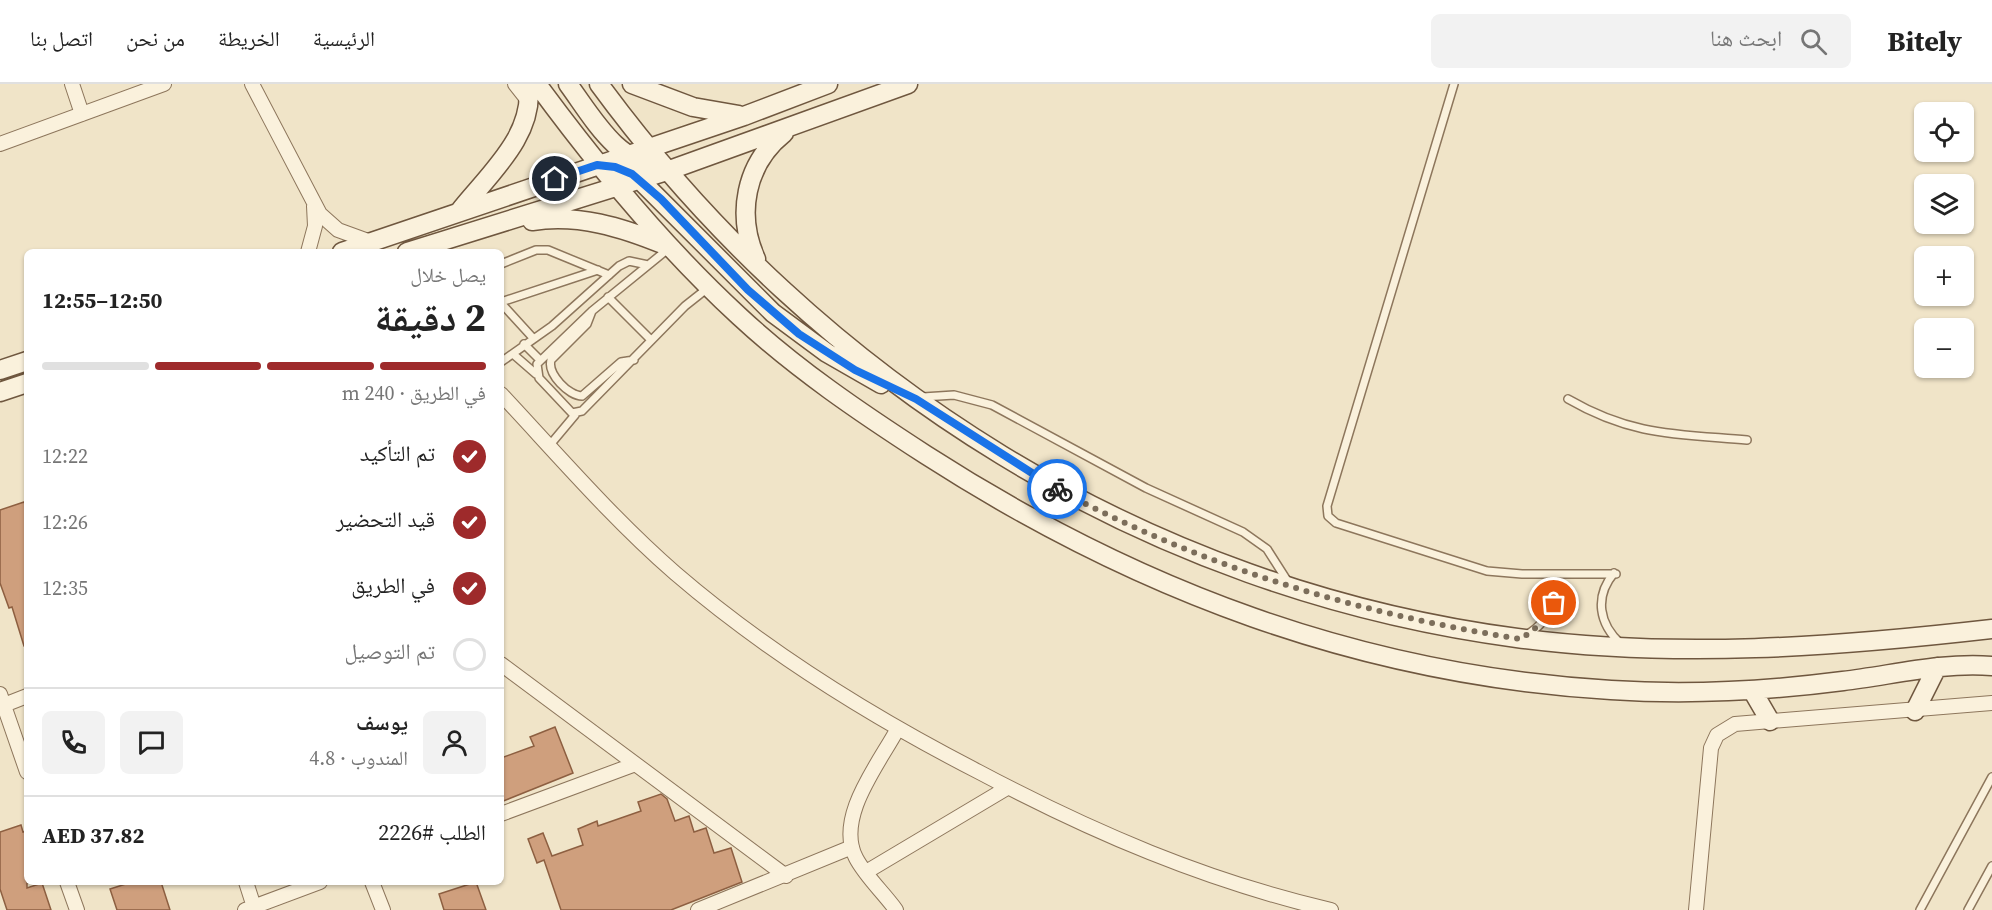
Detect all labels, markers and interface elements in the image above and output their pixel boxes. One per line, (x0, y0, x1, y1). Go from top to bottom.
search box (1431, 14, 1851, 68)
text: Bitely (1887, 22, 1962, 60)
text: ابحث هنا (1710, 23, 1782, 53)
text: اتصل بنا (30, 24, 93, 53)
text: من نحن (126, 24, 185, 53)
text: الخريطة (218, 24, 280, 53)
text: الرئيسية (313, 24, 375, 53)
icon: search (1797, 25, 1830, 58)
map controls (1914, 102, 1974, 378)
button: locate (1914, 102, 1974, 162)
pin (529, 153, 580, 204)
icon: home (538, 162, 571, 195)
button: layers (1914, 174, 1974, 234)
button: + (1914, 246, 1974, 306)
text: يصل خلال (410, 261, 486, 289)
text: 12:50–12:55 (42, 285, 162, 315)
text: 2 دقيقة (375, 291, 486, 344)
button: − (1914, 318, 1974, 378)
text: في الطريق · 240 m (342, 379, 486, 407)
text: تم التأكيد (360, 438, 435, 468)
icon: check (453, 440, 486, 473)
text: 12:22 (42, 442, 88, 470)
courier (1027, 459, 1087, 519)
icon: bike (1041, 473, 1074, 506)
text: قيد التحضير (336, 504, 435, 534)
icon: check (453, 506, 486, 539)
text: 12:26 (42, 508, 88, 536)
text: في الطريق (351, 570, 435, 600)
icon: check (453, 572, 486, 605)
text: 12:35 (42, 574, 88, 602)
pin (1528, 577, 1579, 628)
icon: bag (1537, 586, 1570, 619)
text: تم التوصيل (344, 636, 435, 666)
text: يوسف (356, 707, 408, 737)
button: phone (42, 711, 105, 774)
button: chat (120, 711, 183, 774)
button: person (423, 711, 486, 774)
text: المندوب · 4.8 (309, 744, 408, 772)
text: الطلب #2226 (378, 817, 486, 847)
text: AED 37.82 (42, 820, 144, 850)

